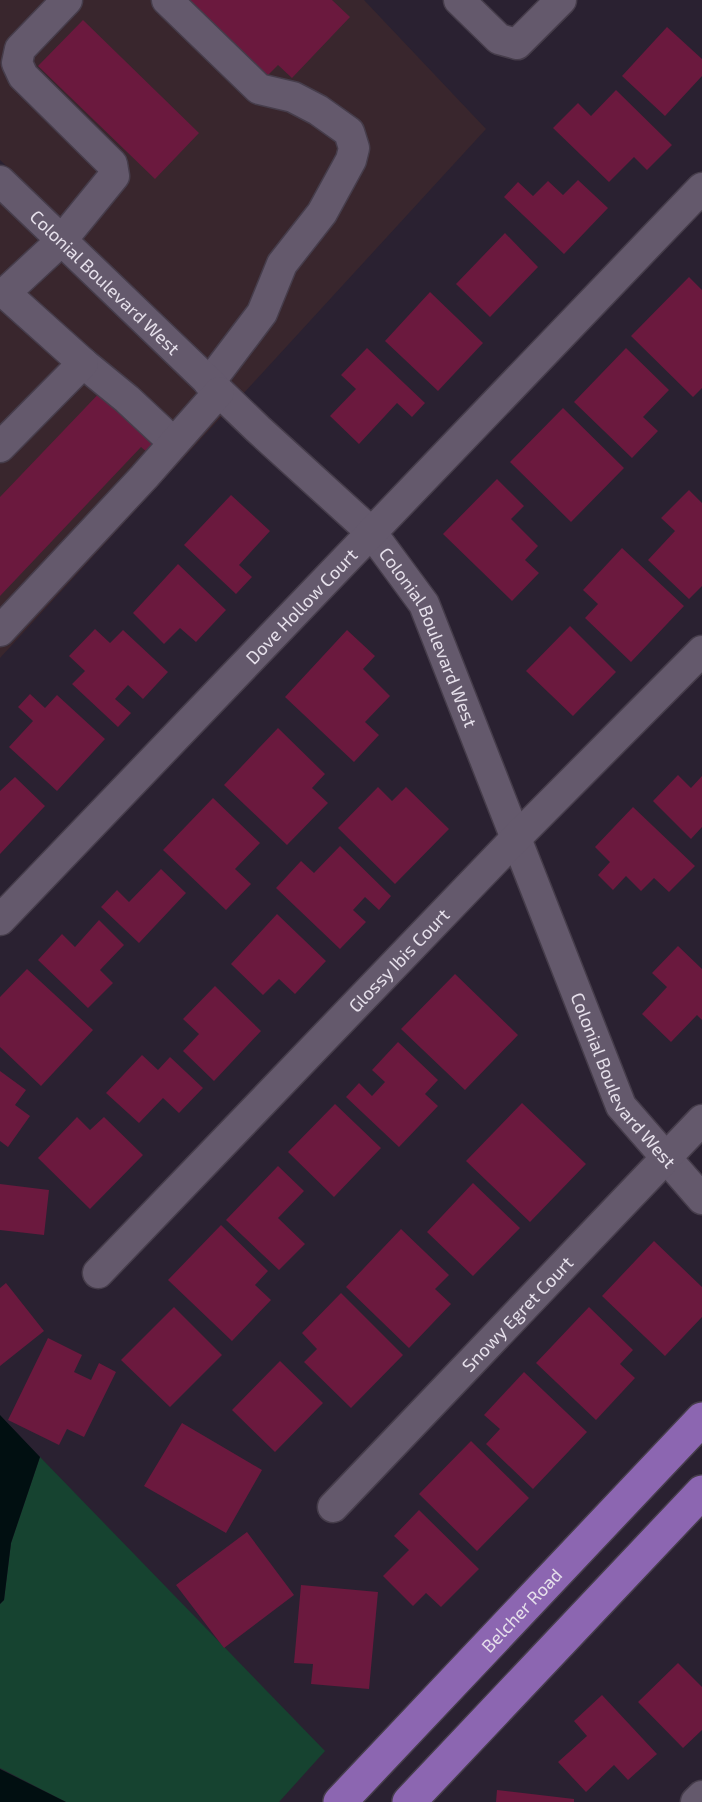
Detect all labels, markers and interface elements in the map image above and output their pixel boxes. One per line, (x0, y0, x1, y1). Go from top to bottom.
street label: Colonial Boulevard West (26, 205, 185, 359)
street label: Colonial Boulevard West (375, 543, 482, 731)
street label: Dove Hollow Court (241, 544, 362, 668)
street label: Glossy Ibis Court (344, 903, 454, 1017)
street label: Colonial Boulevard West (567, 989, 681, 1172)
street label: Snowy Egret Court (457, 1251, 578, 1376)
street label: Belcher Road (476, 1564, 566, 1657)

